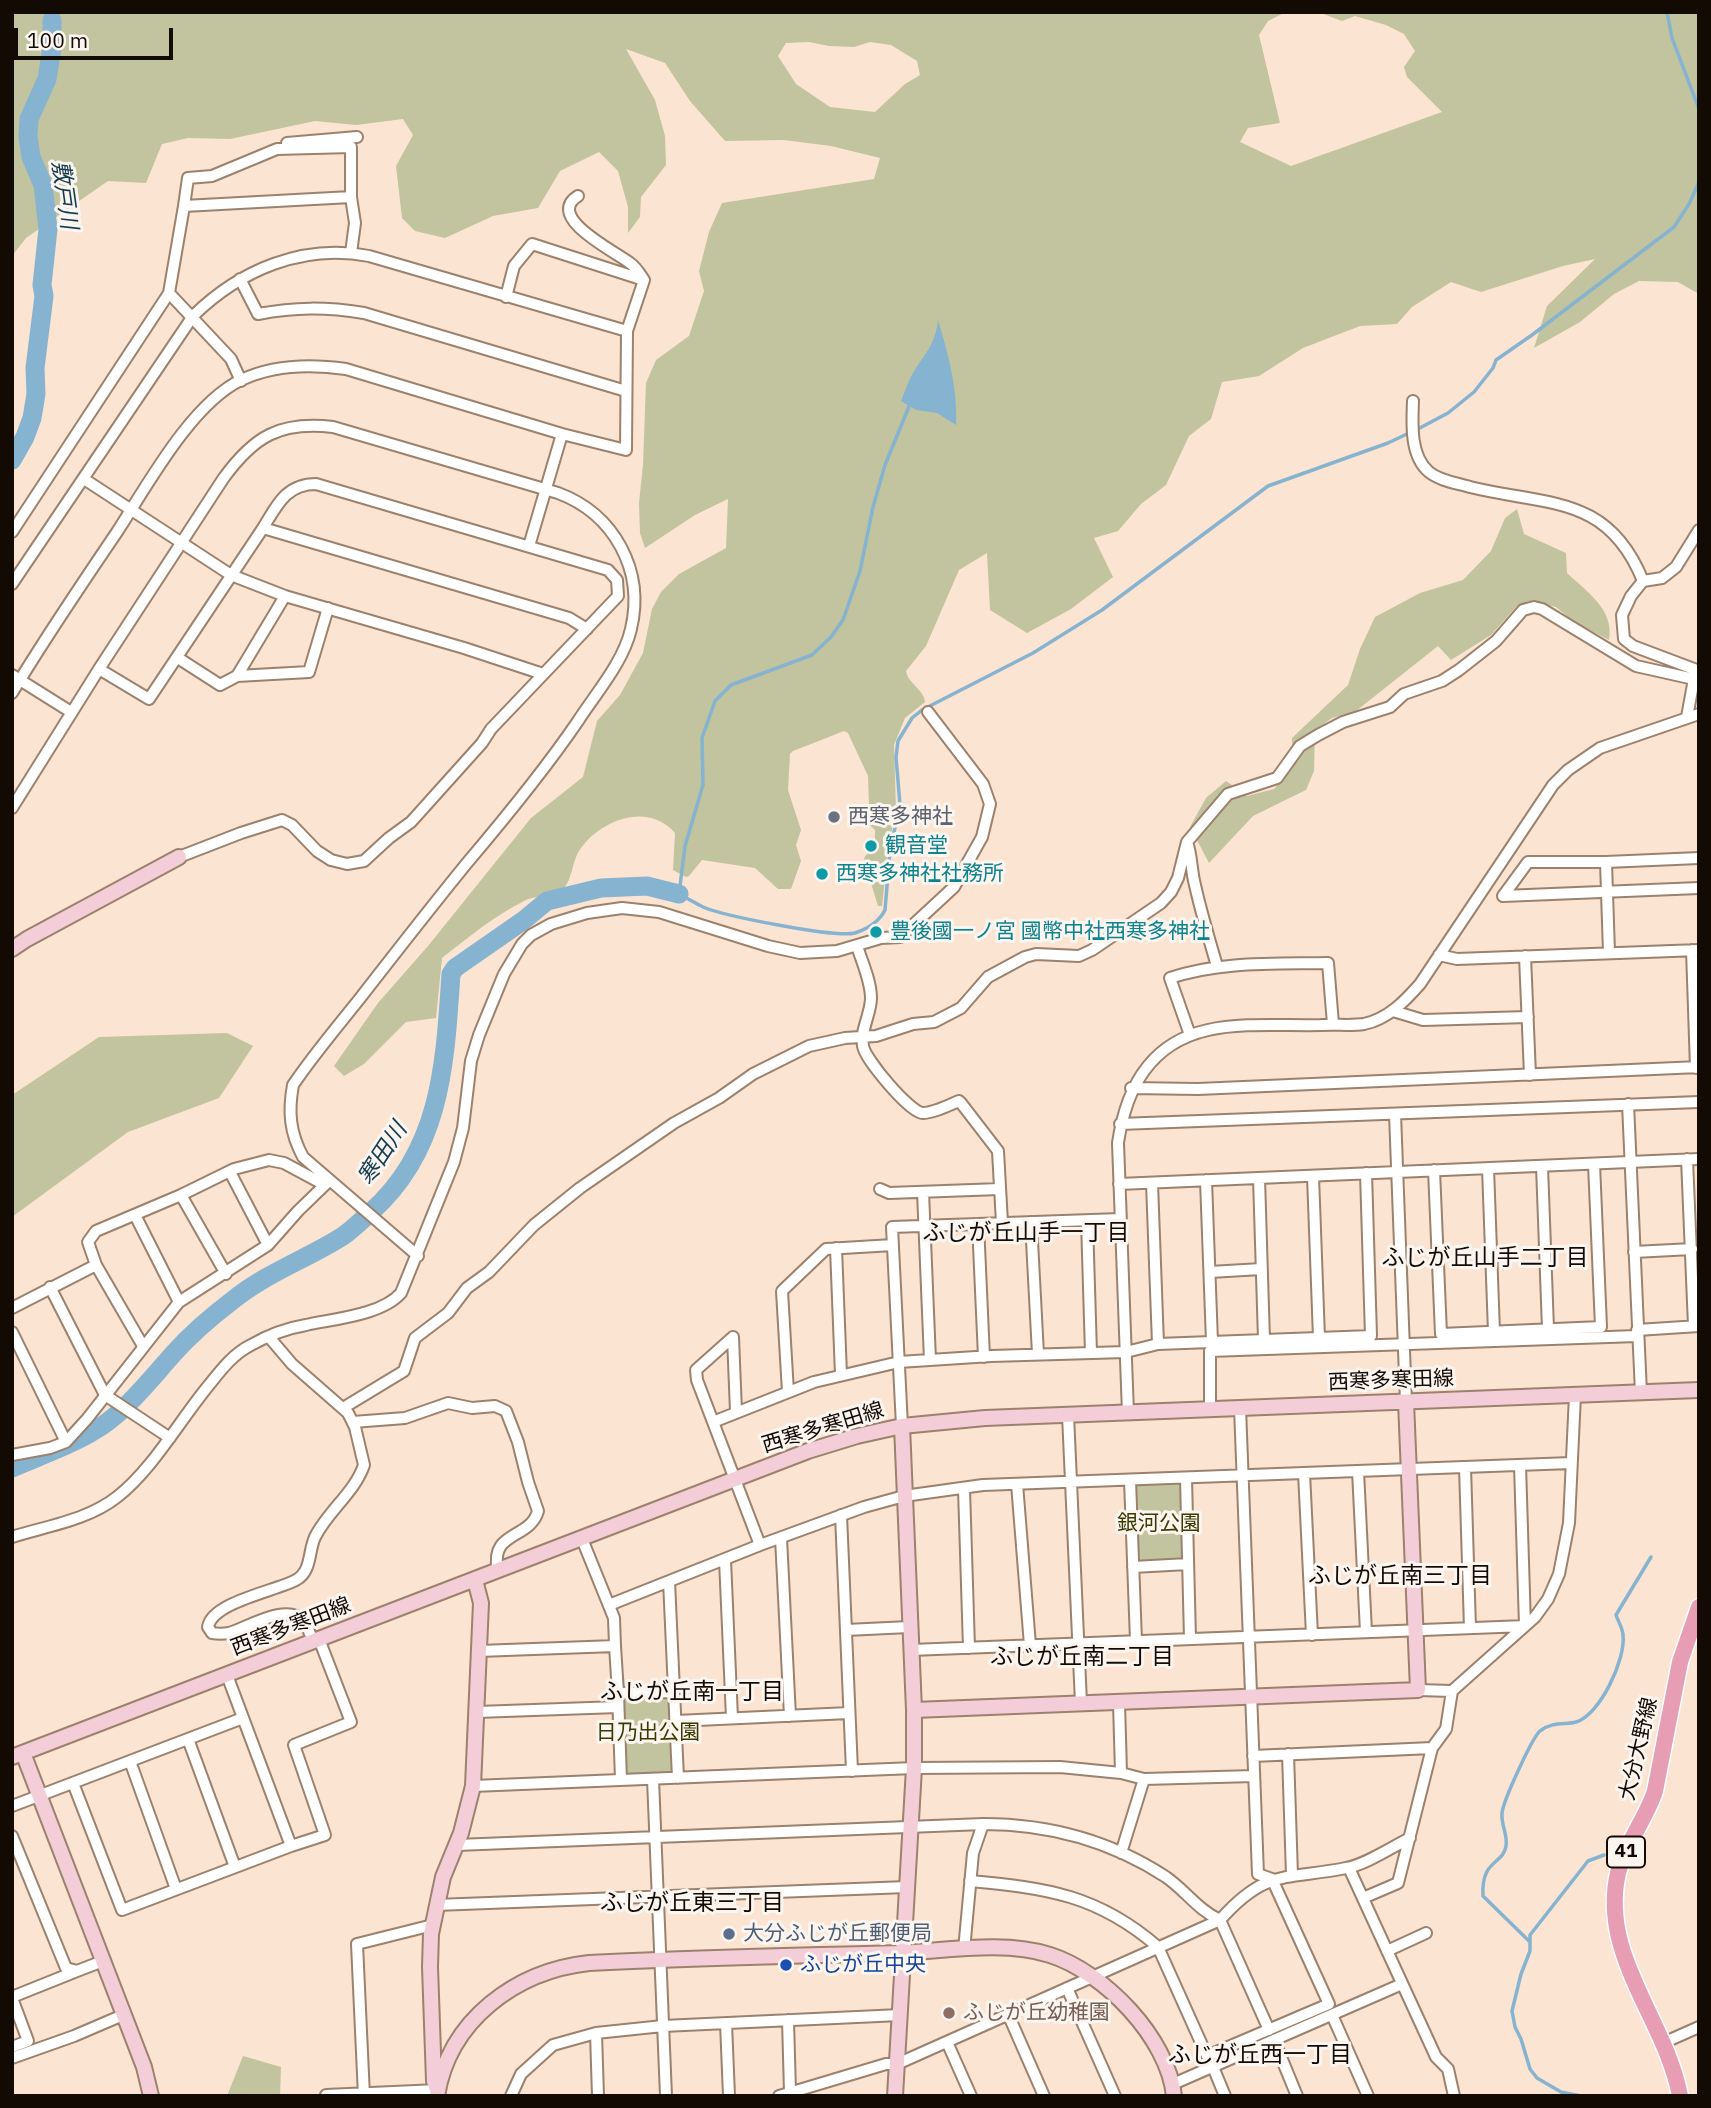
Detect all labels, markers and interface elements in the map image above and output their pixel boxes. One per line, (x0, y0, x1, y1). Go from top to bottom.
scale bar (18, 14, 177, 58)
text: 100 m (27, 26, 88, 54)
water label: 敷戸川 (46, 159, 82, 231)
place label: 西寒多神社 (848, 804, 953, 830)
marker: 西寒多神社 (826, 809, 842, 825)
place label: 観音堂 (885, 833, 948, 859)
marker: 観音堂 (863, 838, 879, 854)
place label: 西寒多神社社務所 (836, 861, 1004, 887)
marker: 西寒多神社社務所 (814, 866, 830, 882)
place label: 豊後國一ノ宮 國幣中社西寒多神社 (890, 919, 1210, 945)
marker: 豊後國一ノ宮 國幣中社西寒多神社 (868, 924, 884, 940)
water label: 寒田川 (353, 1118, 413, 1190)
district label: ふじが丘山手一丁目 (923, 1219, 1129, 1247)
district label: ふじが丘山手二丁目 (1382, 1244, 1588, 1272)
street label: 西寒多寒田線 (1328, 1366, 1454, 1396)
street label: 西寒多寒田線 (759, 1398, 887, 1458)
park label: 銀河公園 (1117, 1511, 1201, 1537)
district label: ふじが丘南三丁目 (1308, 1562, 1492, 1590)
street label: 西寒多寒田線 (228, 1593, 354, 1661)
district label: ふじが丘南二丁目 (990, 1643, 1174, 1671)
district label: ふじが丘南一丁目 (600, 1678, 784, 1706)
street label: 大分大野線 (1615, 1695, 1663, 1803)
park label: 日乃出公園 (596, 1720, 700, 1746)
road number: 41 (1607, 1836, 1645, 1868)
district label: ふじが丘東三丁目 (600, 1889, 784, 1917)
place label: 大分ふじが丘郵便局 (743, 1921, 932, 1947)
marker: 大分ふじが丘郵便局 (721, 1926, 737, 1942)
place label: ふじが丘中央 (800, 1952, 926, 1978)
marker: ふじが丘中央 (778, 1957, 794, 1973)
place label: ふじが丘幼稚園 (963, 2000, 1110, 2026)
marker: ふじが丘幼稚園 (941, 2005, 957, 2021)
district label: ふじが丘西一丁目 (1168, 2041, 1352, 2069)

